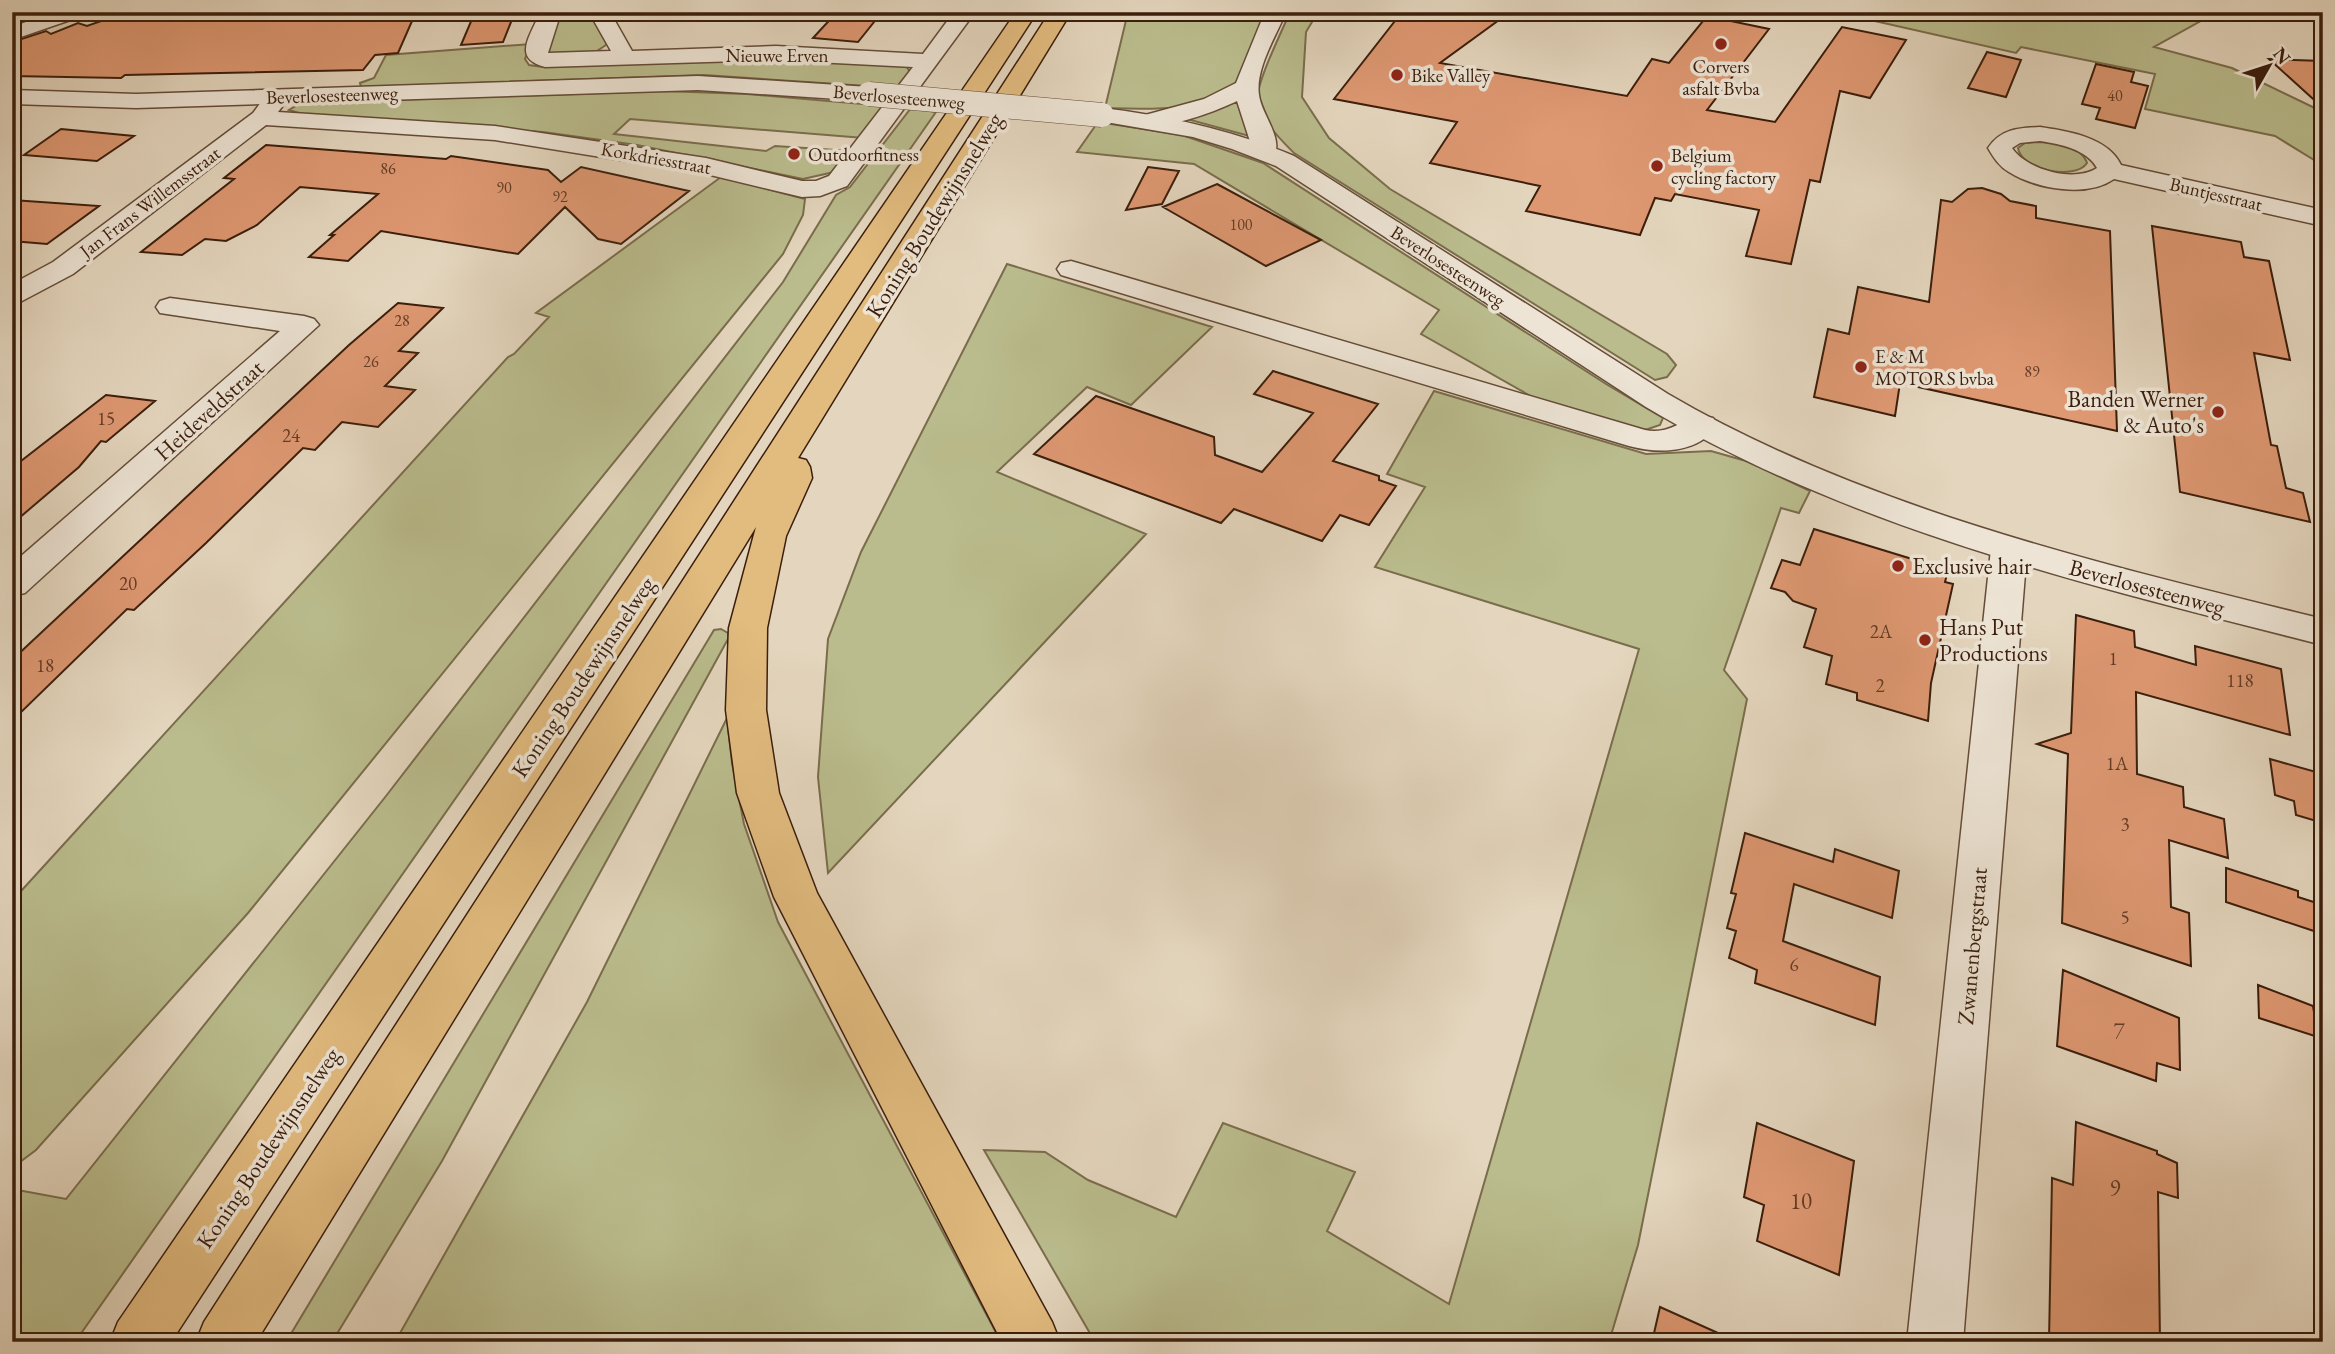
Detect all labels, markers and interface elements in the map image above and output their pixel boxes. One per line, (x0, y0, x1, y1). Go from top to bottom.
north arrow (2234, 32, 2304, 102)
marker: Corvers asfalt Bvba (1713, 36, 1729, 52)
text: N (2267, 42, 2297, 70)
street label: Nieuwe Erven (725, 43, 829, 68)
place label: Corvers asfalt Bvba (1682, 54, 1760, 101)
place label: Bike Valley (1411, 63, 1491, 88)
marker: Bike Valley (1389, 67, 1405, 83)
street label: Beverlosesteenweg (832, 79, 967, 115)
street label: Beverlosesteenweg (266, 80, 399, 110)
house number: 40 (2107, 85, 2123, 106)
street label: Koning Boudewijnsnelweg (859, 106, 1010, 323)
street label: Korkdriesstraat (599, 136, 713, 180)
street label: Jan Frans Willemsstraat (73, 141, 226, 264)
place label: Outdoorfitness (808, 142, 919, 167)
place label: Belgium cycling factory (1671, 143, 1777, 190)
marker: Outdoorfitness (786, 146, 802, 162)
house number: 86 (380, 158, 396, 179)
marker: Belgium cycling factory (1649, 158, 1665, 174)
street label: Buntjesstraat (2167, 171, 2265, 217)
house number: 90 (496, 177, 512, 198)
house number: 92 (552, 186, 568, 207)
house number: 100 (1229, 214, 1253, 235)
street label: Beverlosesteenweg (1386, 220, 1511, 313)
house number: 28 (394, 310, 410, 331)
place label: E & M MOTORS bvba (1875, 344, 1994, 391)
house number: 26 (363, 351, 379, 372)
street label: Heideveldstraat (148, 352, 271, 467)
marker: E & M MOTORS bvba (1853, 359, 1869, 375)
house number: 89 (2024, 361, 2040, 382)
place label: Banden Werner & Auto's (2068, 384, 2204, 440)
marker: Banden Werner & Auto's (2210, 404, 2226, 420)
house number: 15 (97, 406, 115, 431)
house number: 24 (282, 423, 301, 448)
place label: Exclusive hair (1912, 551, 2032, 581)
street label: Beverlosesteenweg (2066, 552, 2229, 622)
marker: Exclusive hair (1890, 558, 1906, 574)
street label: Koning Boudewijnsnelweg (505, 570, 662, 783)
house number: 20 (119, 571, 137, 596)
place label: Hans Put Productions (1939, 612, 2048, 668)
house number: 2A (1870, 619, 1893, 644)
marker: Hans Put Productions (1917, 632, 1933, 648)
house number: 1 (2108, 646, 2118, 671)
house number: 18 (36, 653, 54, 678)
house number: 118 (2226, 668, 2254, 693)
house number: 2 (1875, 673, 1885, 698)
house number: 1A (2106, 751, 2129, 776)
house number: 3 (2120, 812, 2130, 837)
street label: Zwanenbergstraat (1950, 865, 1994, 1026)
house number: 5 (2120, 905, 2130, 930)
house number: 6 (1789, 952, 1799, 977)
house number: 7 (2113, 1016, 2125, 1046)
street label: Koning Boudewijnsnelweg (190, 1041, 347, 1254)
house number: 9 (2109, 1173, 2121, 1203)
house number: 10 (1790, 1186, 1812, 1216)

